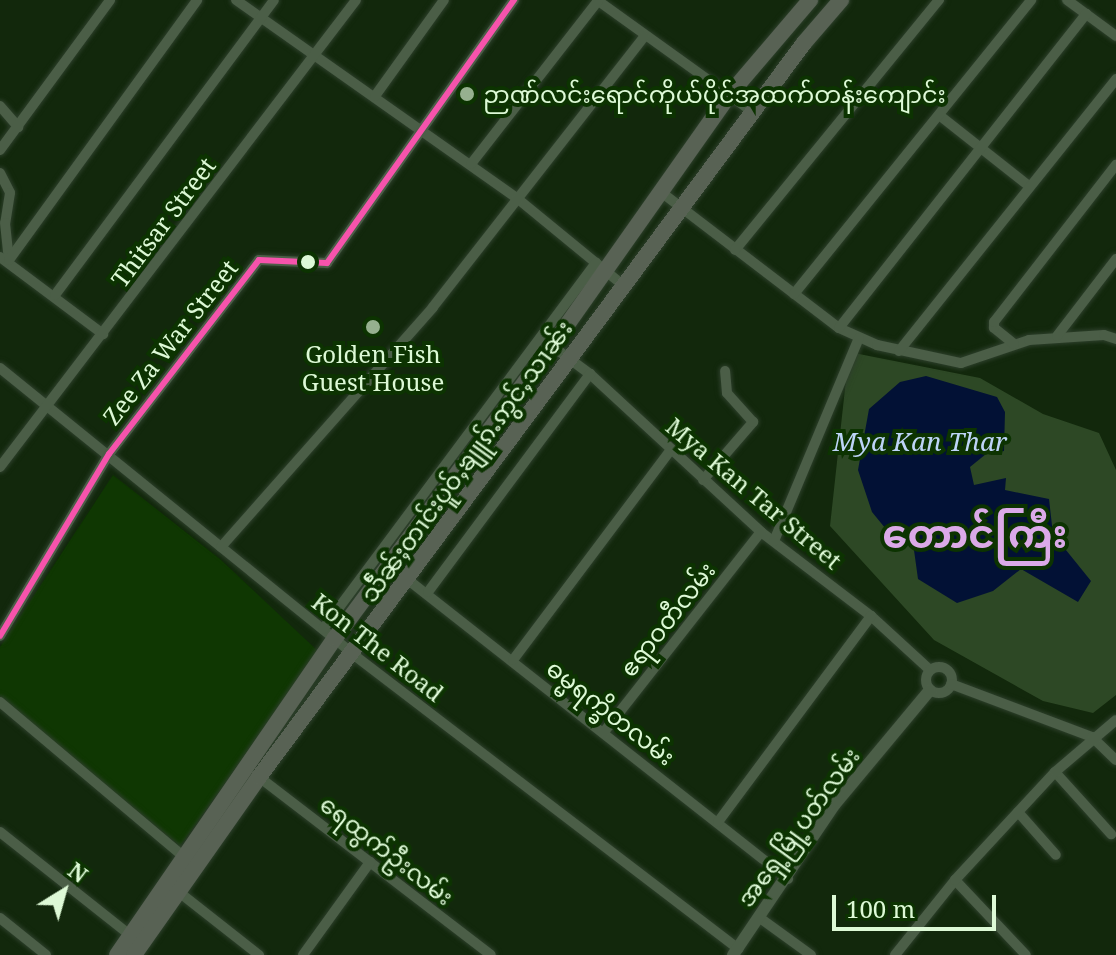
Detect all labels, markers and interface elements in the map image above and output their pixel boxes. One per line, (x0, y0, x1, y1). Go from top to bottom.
place label: ဉာဏ်လင်းရောင်ကိုယ်ပိုင်အထက်တန်း‌ကျောင်း (483, 80, 946, 108)
marker: ဉာဏ်လင်းရောင်ကိုယ်ပိုင်အထက်တန်း‌ကျောင်း (458, 85, 476, 103)
street label: Thitsar Street (105, 151, 221, 293)
street label: Zee Za War Street (97, 254, 243, 430)
unlabelled marker (300, 254, 316, 270)
street label: သဵႅၼ်ႈတၢင်းပူဝ်ႇၶျူၵ်ႉဢွင်ႇသၢၼ်း (354, 315, 578, 607)
marker: Golden Fish Guest House (364, 318, 382, 336)
place label: Golden Fish Guest House (302, 340, 444, 396)
street label: Mya Kan Tar Street (661, 411, 847, 575)
water label: Mya Kan Thar (833, 426, 1007, 458)
district label: တောင်ကြီး (882, 509, 1068, 557)
street label: ဧရာဝတီလမ်း (613, 556, 721, 682)
street label: Kon The Road (307, 587, 449, 707)
street label: ဓမ္မရက္ခိတလမ်း (541, 653, 681, 771)
street label: အရှေ့မြို့ပတ်လမ်း (731, 742, 865, 912)
street label: ရေထွက်ဦးလမ်း (315, 789, 459, 911)
north arrow (24, 851, 104, 931)
text: N (62, 855, 94, 889)
scale bar (836, 879, 1000, 929)
text: 100 m (846, 892, 915, 925)

